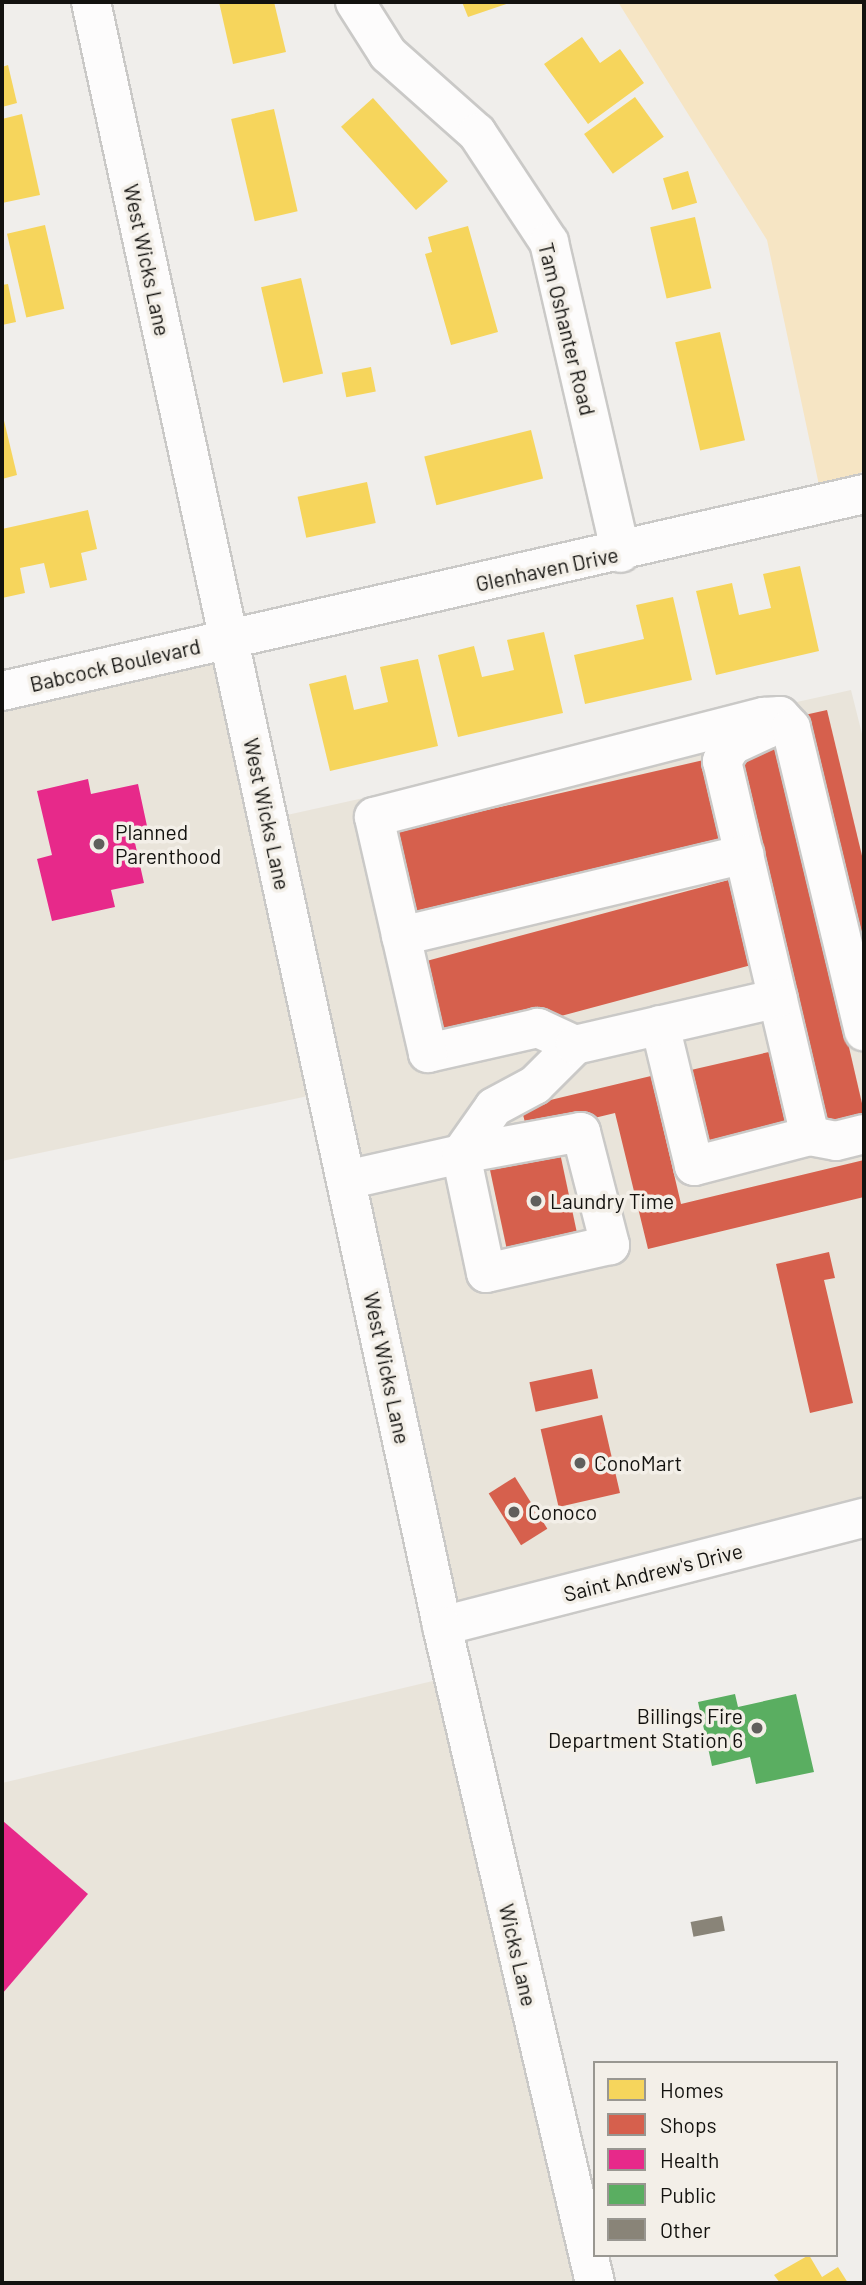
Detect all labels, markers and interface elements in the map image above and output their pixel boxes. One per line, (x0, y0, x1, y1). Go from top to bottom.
street label: West Wicks Lane (119, 182, 175, 338)
street label: Tam Oshanter Road (533, 240, 601, 418)
street label: Glenhaven Drive (473, 542, 621, 596)
street label: Babcock Boulevard (27, 633, 203, 697)
street label: West Wicks Lane (239, 736, 295, 892)
place label: Planned Parenthood (115, 819, 221, 869)
marker: Planned Parenthood (89, 834, 109, 854)
place label: Laundry Time (550, 1188, 674, 1214)
marker: Laundry Time (528, 1193, 544, 1209)
street label: West Wicks Lane (359, 1290, 415, 1446)
place label: ConoMart (594, 1450, 682, 1476)
marker: ConoMart (572, 1455, 588, 1471)
place label: Conoco (528, 1499, 597, 1525)
marker: Conoco (506, 1504, 522, 1520)
street label: Saint Andrew's Drive (561, 1538, 745, 1606)
place label: Billings Fire Department Station 6 (548, 1703, 743, 1753)
marker: Billings Fire Department Station 6 (749, 1720, 765, 1736)
street label: Wicks Lane (494, 1901, 542, 2009)
legend (593, 2061, 838, 2257)
text: Homes (660, 2077, 724, 2102)
text: Shops (660, 2112, 717, 2137)
text: Health (660, 2147, 719, 2172)
text: Public (660, 2182, 716, 2207)
text: Other (660, 2217, 711, 2242)

